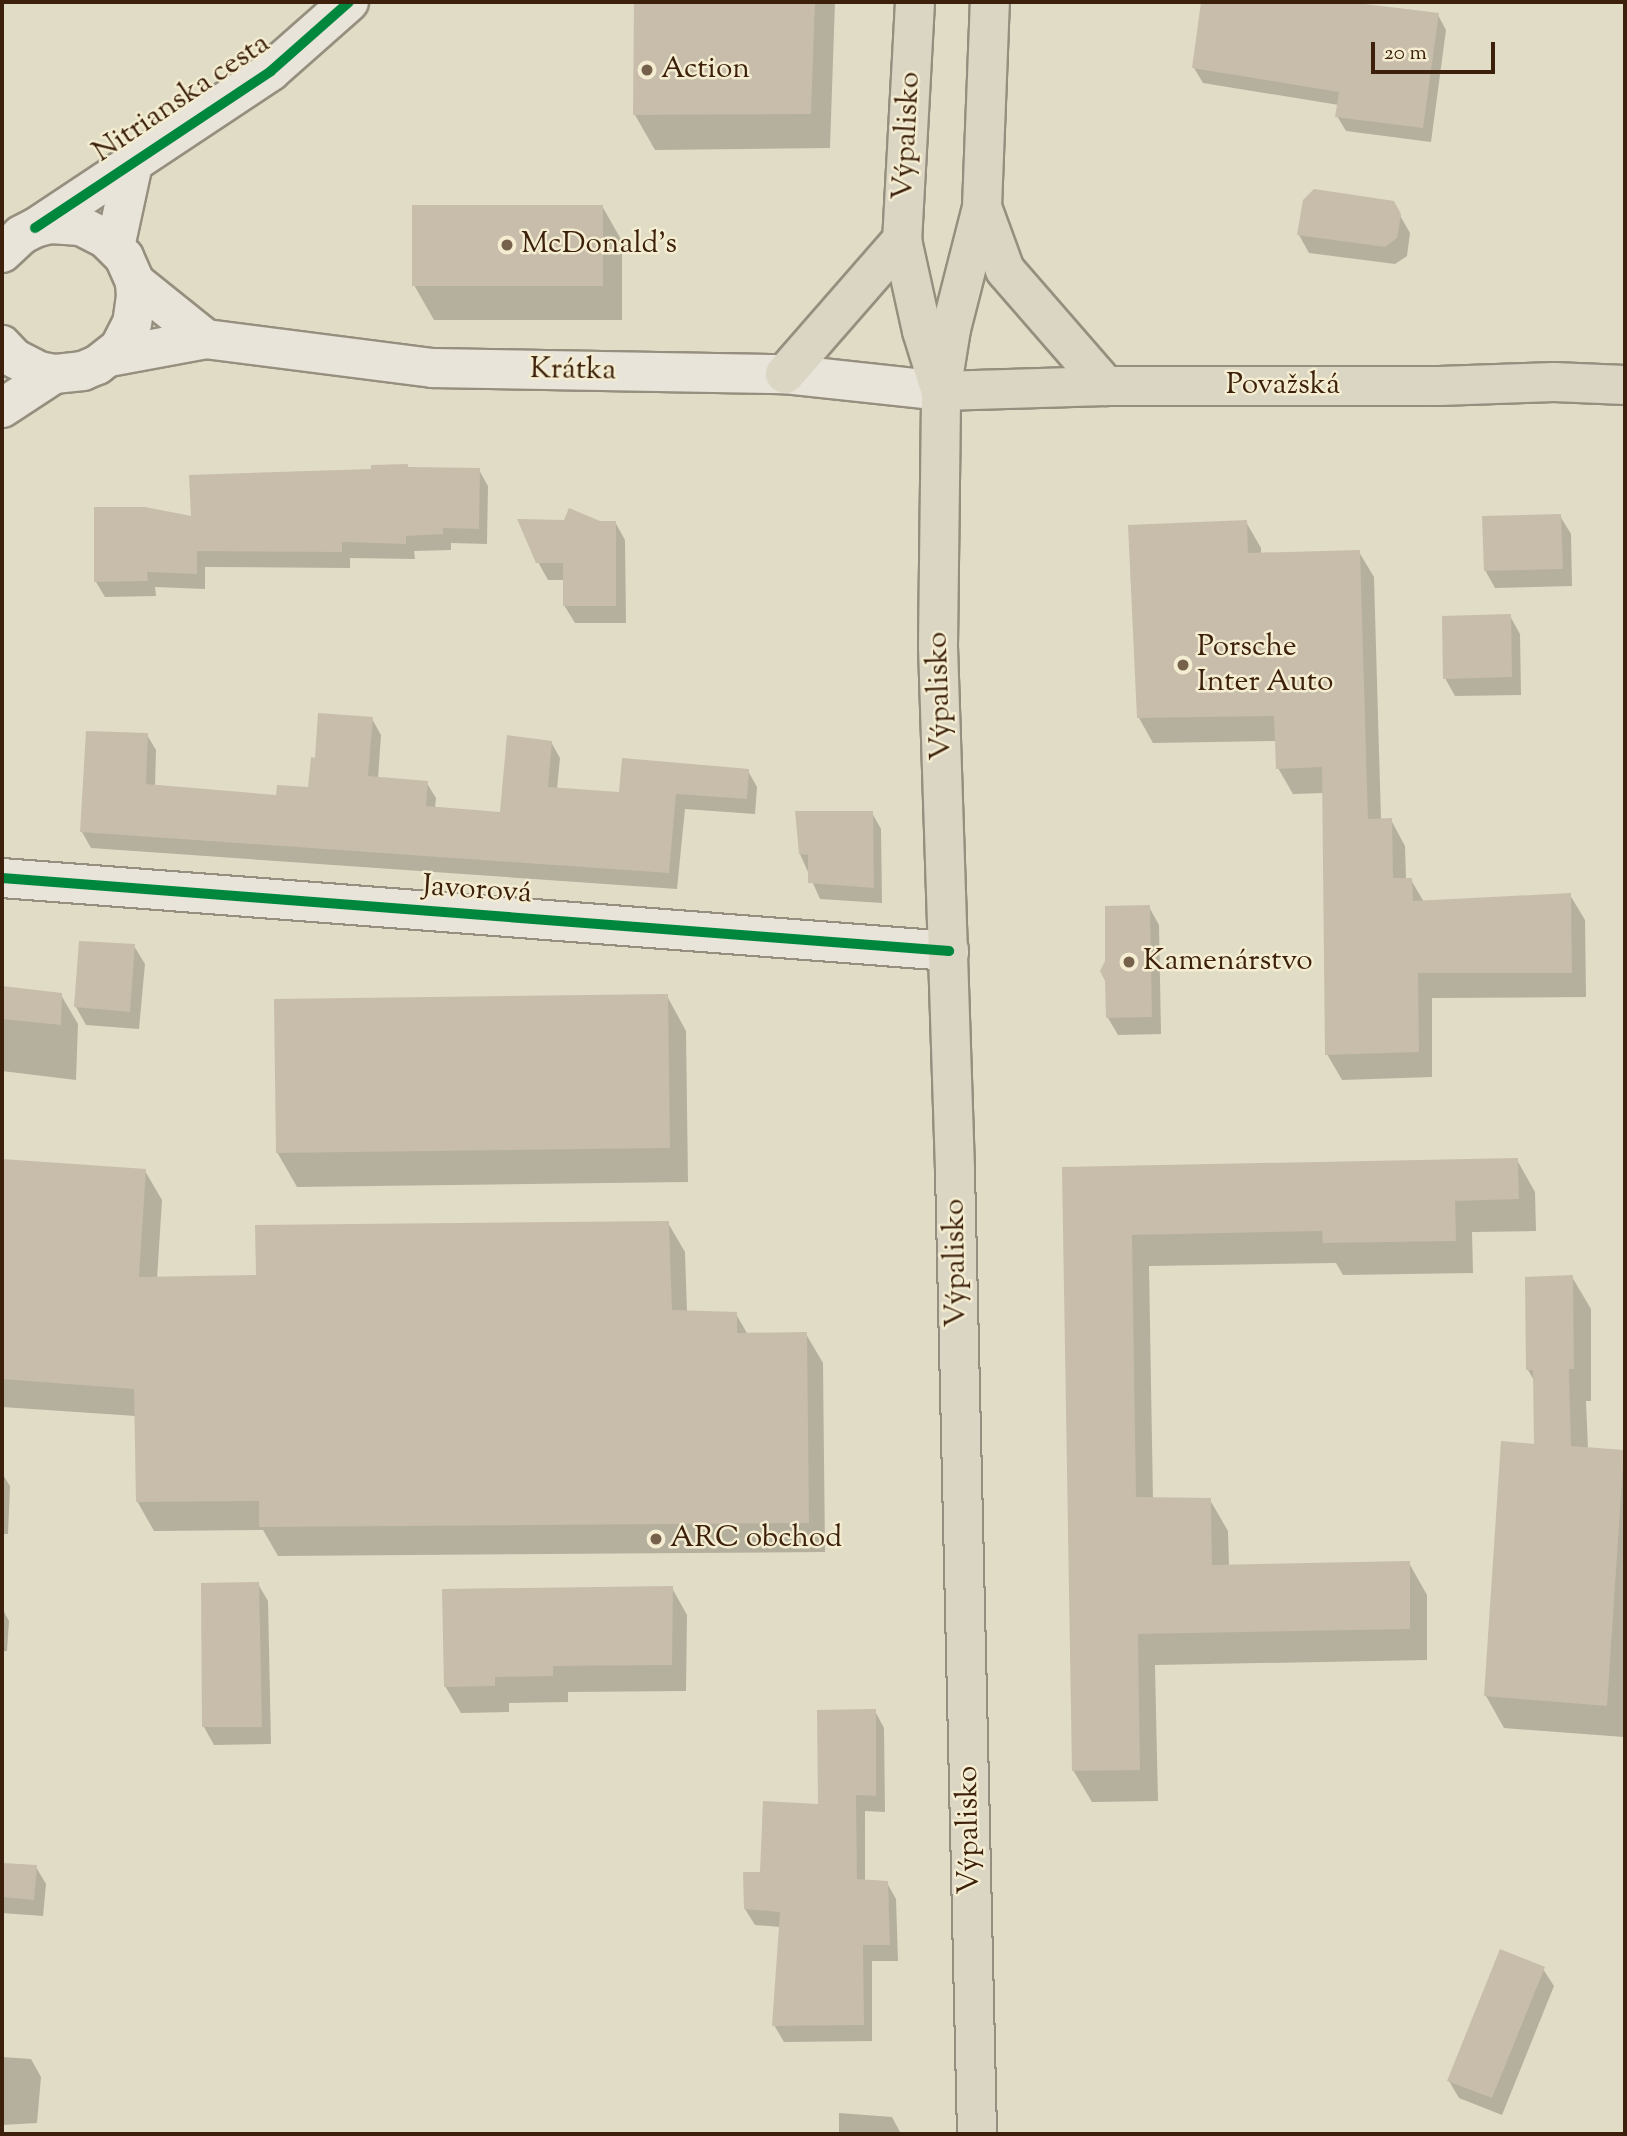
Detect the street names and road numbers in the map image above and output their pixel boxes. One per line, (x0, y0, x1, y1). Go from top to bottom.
street label: Nitrianska cesta (87, 27, 277, 171)
street label: Výpalisko (887, 71, 929, 201)
street label: Krátka (530, 352, 616, 390)
street label: Považská (1226, 368, 1340, 404)
street label: Výpalisko (921, 631, 961, 761)
street label: Javorová (421, 869, 533, 913)
street label: Výpalisko (938, 1198, 976, 1328)
street label: Výpalisko (951, 1765, 989, 1895)

